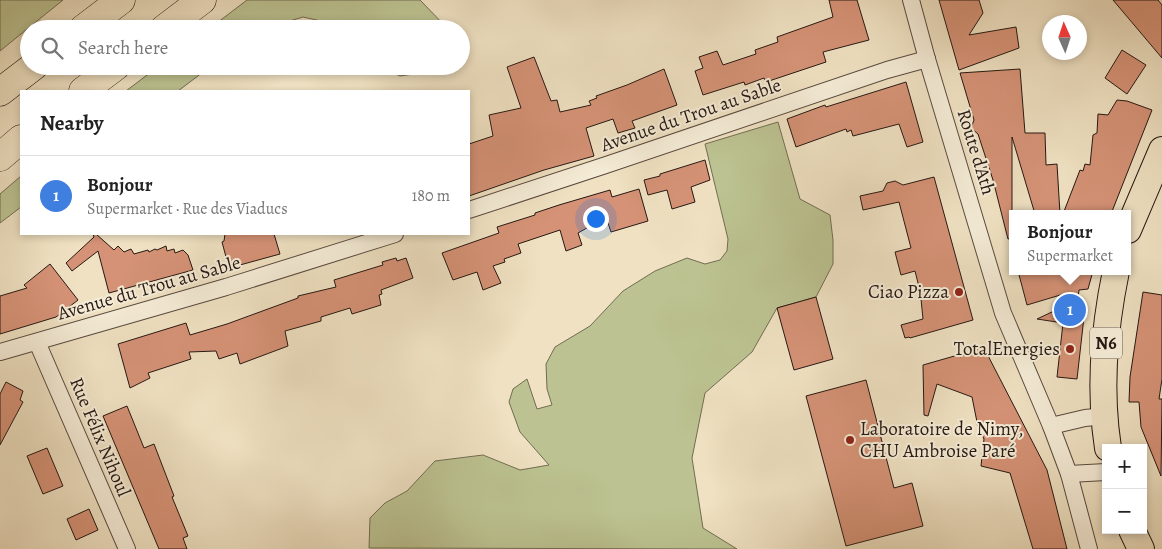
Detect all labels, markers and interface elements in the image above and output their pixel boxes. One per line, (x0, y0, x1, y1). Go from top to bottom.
north arrow (1042, 15, 1087, 60)
search box (20, 20, 470, 75)
icon: search (38, 34, 66, 62)
text: Search here (78, 35, 168, 61)
street label: Avenue du Trou au Sable (596, 72, 785, 158)
street label: Route d'Ath (951, 106, 1001, 198)
text: Nearby (40, 109, 103, 137)
text: Bonjour (87, 172, 152, 198)
text: 1 (53, 185, 59, 207)
text: 180 m (412, 185, 450, 207)
text: Supermarket · Rue des Viaducs (87, 198, 288, 220)
your location (583, 206, 609, 232)
popup (1009, 210, 1131, 275)
text: Bonjour (1027, 219, 1093, 245)
text: Supermarket (1027, 245, 1113, 267)
street label: Avenue du Trou au Sable (54, 249, 244, 327)
place label: Ciao Pizza (868, 279, 949, 305)
marker: Ciao Pizza (953, 286, 965, 298)
pin: 1 (1054, 291, 1086, 329)
road number: N6 (1090, 328, 1122, 358)
place label: TotalEnergies (954, 336, 1060, 362)
marker: TotalEnergies (1064, 343, 1076, 355)
street label: Rue Félix Nihoul (63, 373, 137, 501)
place label: Laboratoire de Nimy, CHU Ambroise Paré (860, 416, 1023, 464)
marker: Laboratoire de Nimy, CHU Ambroise Paré (844, 434, 856, 446)
map controls (1102, 444, 1147, 534)
button: + (1102, 444, 1147, 489)
button: − (1102, 489, 1147, 534)

